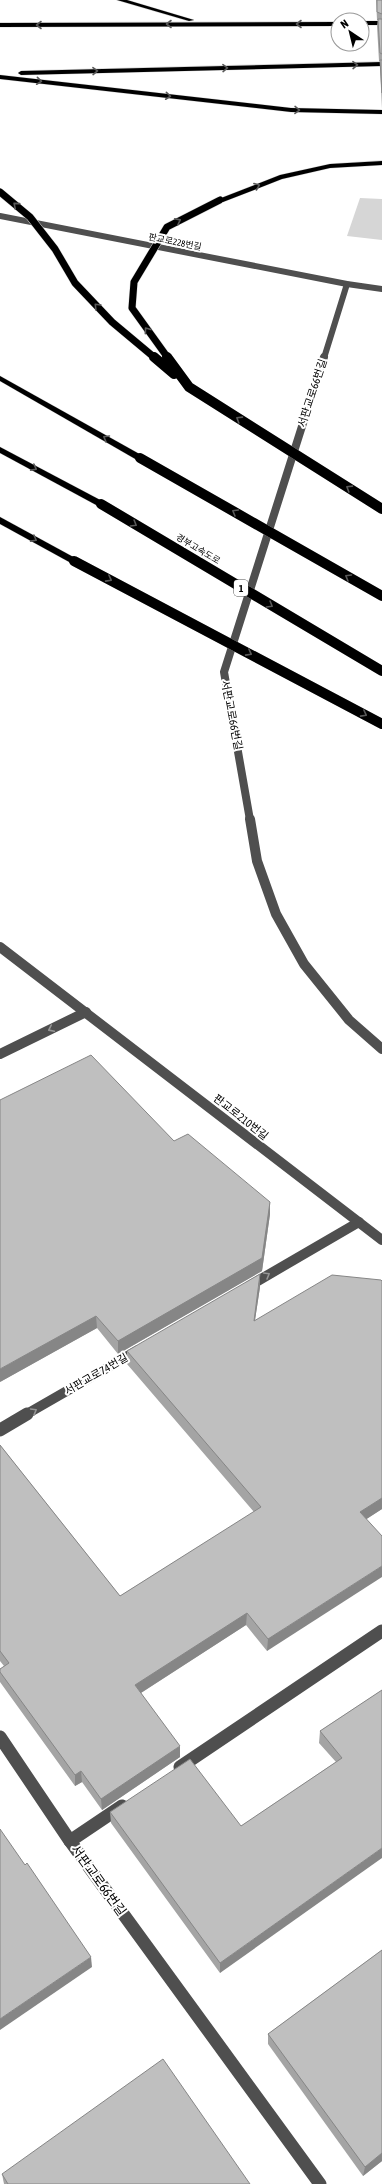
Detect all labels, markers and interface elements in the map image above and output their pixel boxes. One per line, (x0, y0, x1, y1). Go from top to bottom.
north arrow (330, 12, 370, 52)
text: N (338, 17, 350, 31)
one-way arrow (166, 20, 172, 28)
one-way arrow (296, 20, 302, 28)
one-way arrow (36, 21, 42, 29)
one-way arrow (352, 61, 358, 69)
one-way arrow (222, 64, 228, 72)
one-way arrow (92, 67, 98, 76)
one-way arrow (36, 77, 42, 86)
one-way arrow (165, 91, 171, 100)
one-way arrow (294, 106, 300, 114)
one-way arrow (253, 182, 260, 191)
one-way arrow (13, 203, 20, 210)
one-way arrow (174, 218, 181, 226)
street label: 판교로228번길 (147, 232, 203, 252)
one-way arrow (94, 303, 101, 311)
one-way arrow (145, 327, 152, 334)
street label: 서판교로66번길 (295, 357, 329, 429)
one-way arrow (236, 416, 243, 423)
one-way arrow (103, 436, 110, 443)
one-way arrow (30, 464, 37, 471)
one-way arrow (346, 486, 353, 493)
one-way arrow (232, 510, 239, 517)
one-way arrow (130, 520, 137, 527)
street label: 경부고속도로 (174, 532, 222, 566)
one-way arrow (30, 534, 37, 542)
one-way arrow (345, 574, 352, 581)
one-way arrow (105, 575, 112, 582)
road number: 1 (234, 580, 248, 596)
one-way arrow (266, 600, 273, 608)
one-way arrow (244, 648, 252, 656)
street label: 서판교로66번길 (219, 679, 245, 751)
one-way arrow (359, 709, 367, 717)
one-way arrow (48, 1024, 55, 1032)
street label: 판교로210번길 (211, 1092, 271, 1142)
one-way arrow (263, 1272, 270, 1279)
street label: 서판교로74번길 (62, 1351, 130, 1397)
one-way arrow (30, 1408, 37, 1415)
street label: 서판교로66번길 (68, 1842, 129, 1919)

